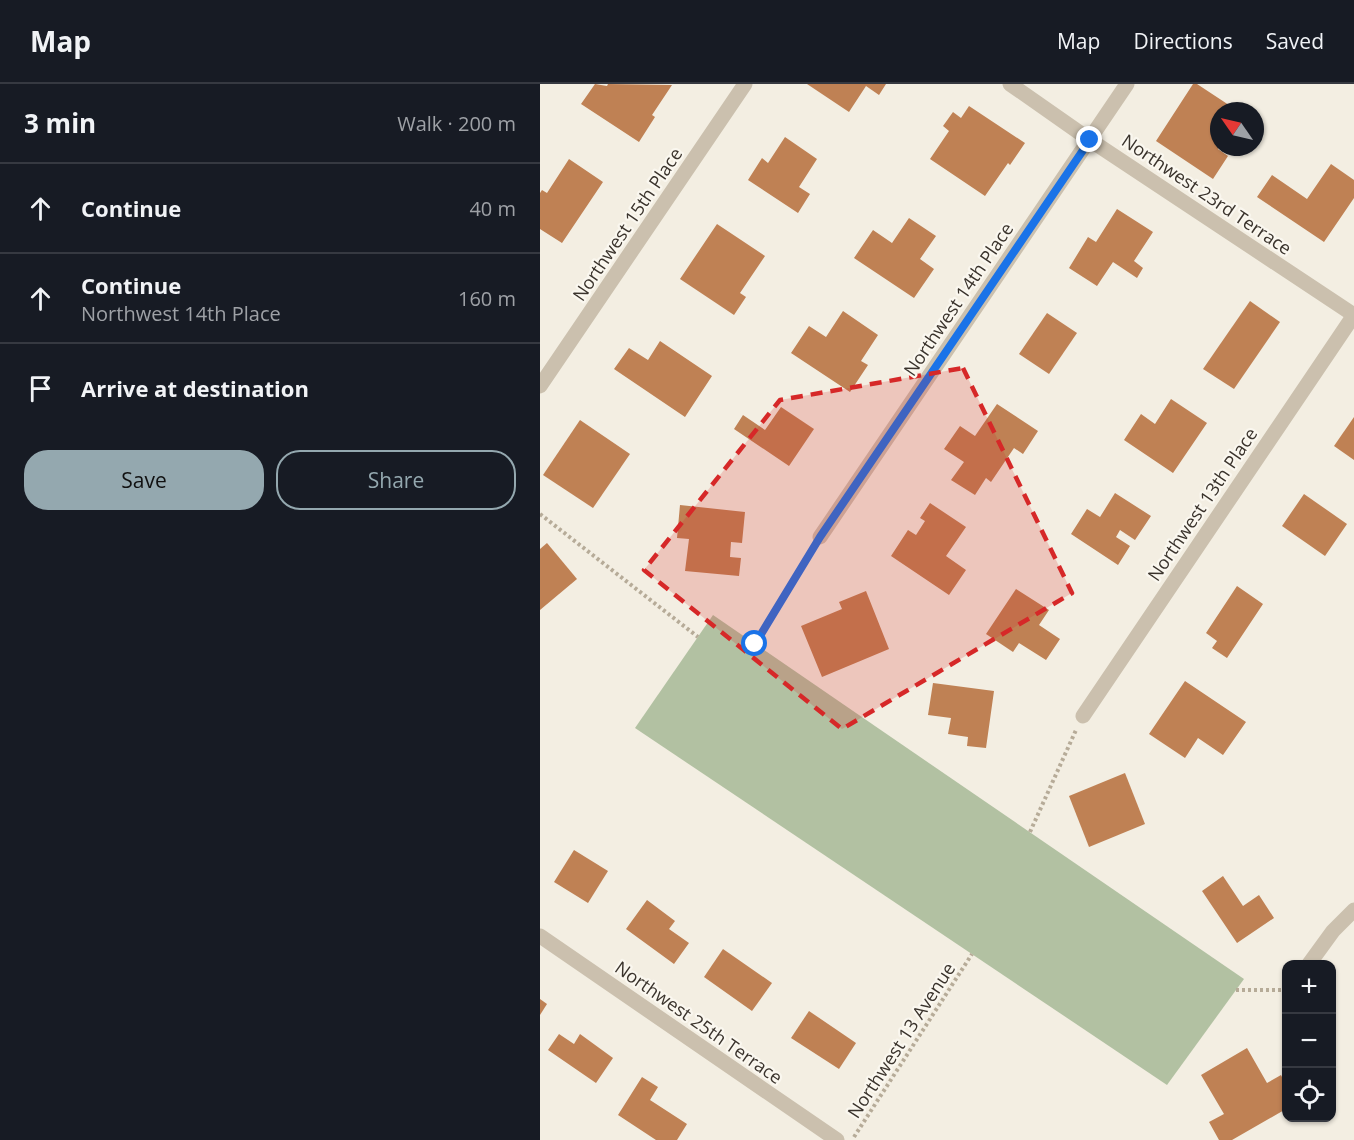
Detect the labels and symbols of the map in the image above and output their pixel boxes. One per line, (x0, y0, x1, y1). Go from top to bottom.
north arrow (1210, 102, 1264, 156)
route end (1076, 126, 1102, 152)
street label: Northwest 23rd Terrace (1117, 128, 1297, 260)
street label: Northwest 15th Place (567, 143, 687, 305)
street label: Northwest 14th Place (898, 218, 1018, 380)
street label: Northwest 13th Place (1142, 423, 1262, 585)
route start (741, 630, 767, 656)
street label: Northwest 25th Terrace (611, 955, 787, 1089)
street label: Northwest 13 Avenue (842, 958, 960, 1122)

